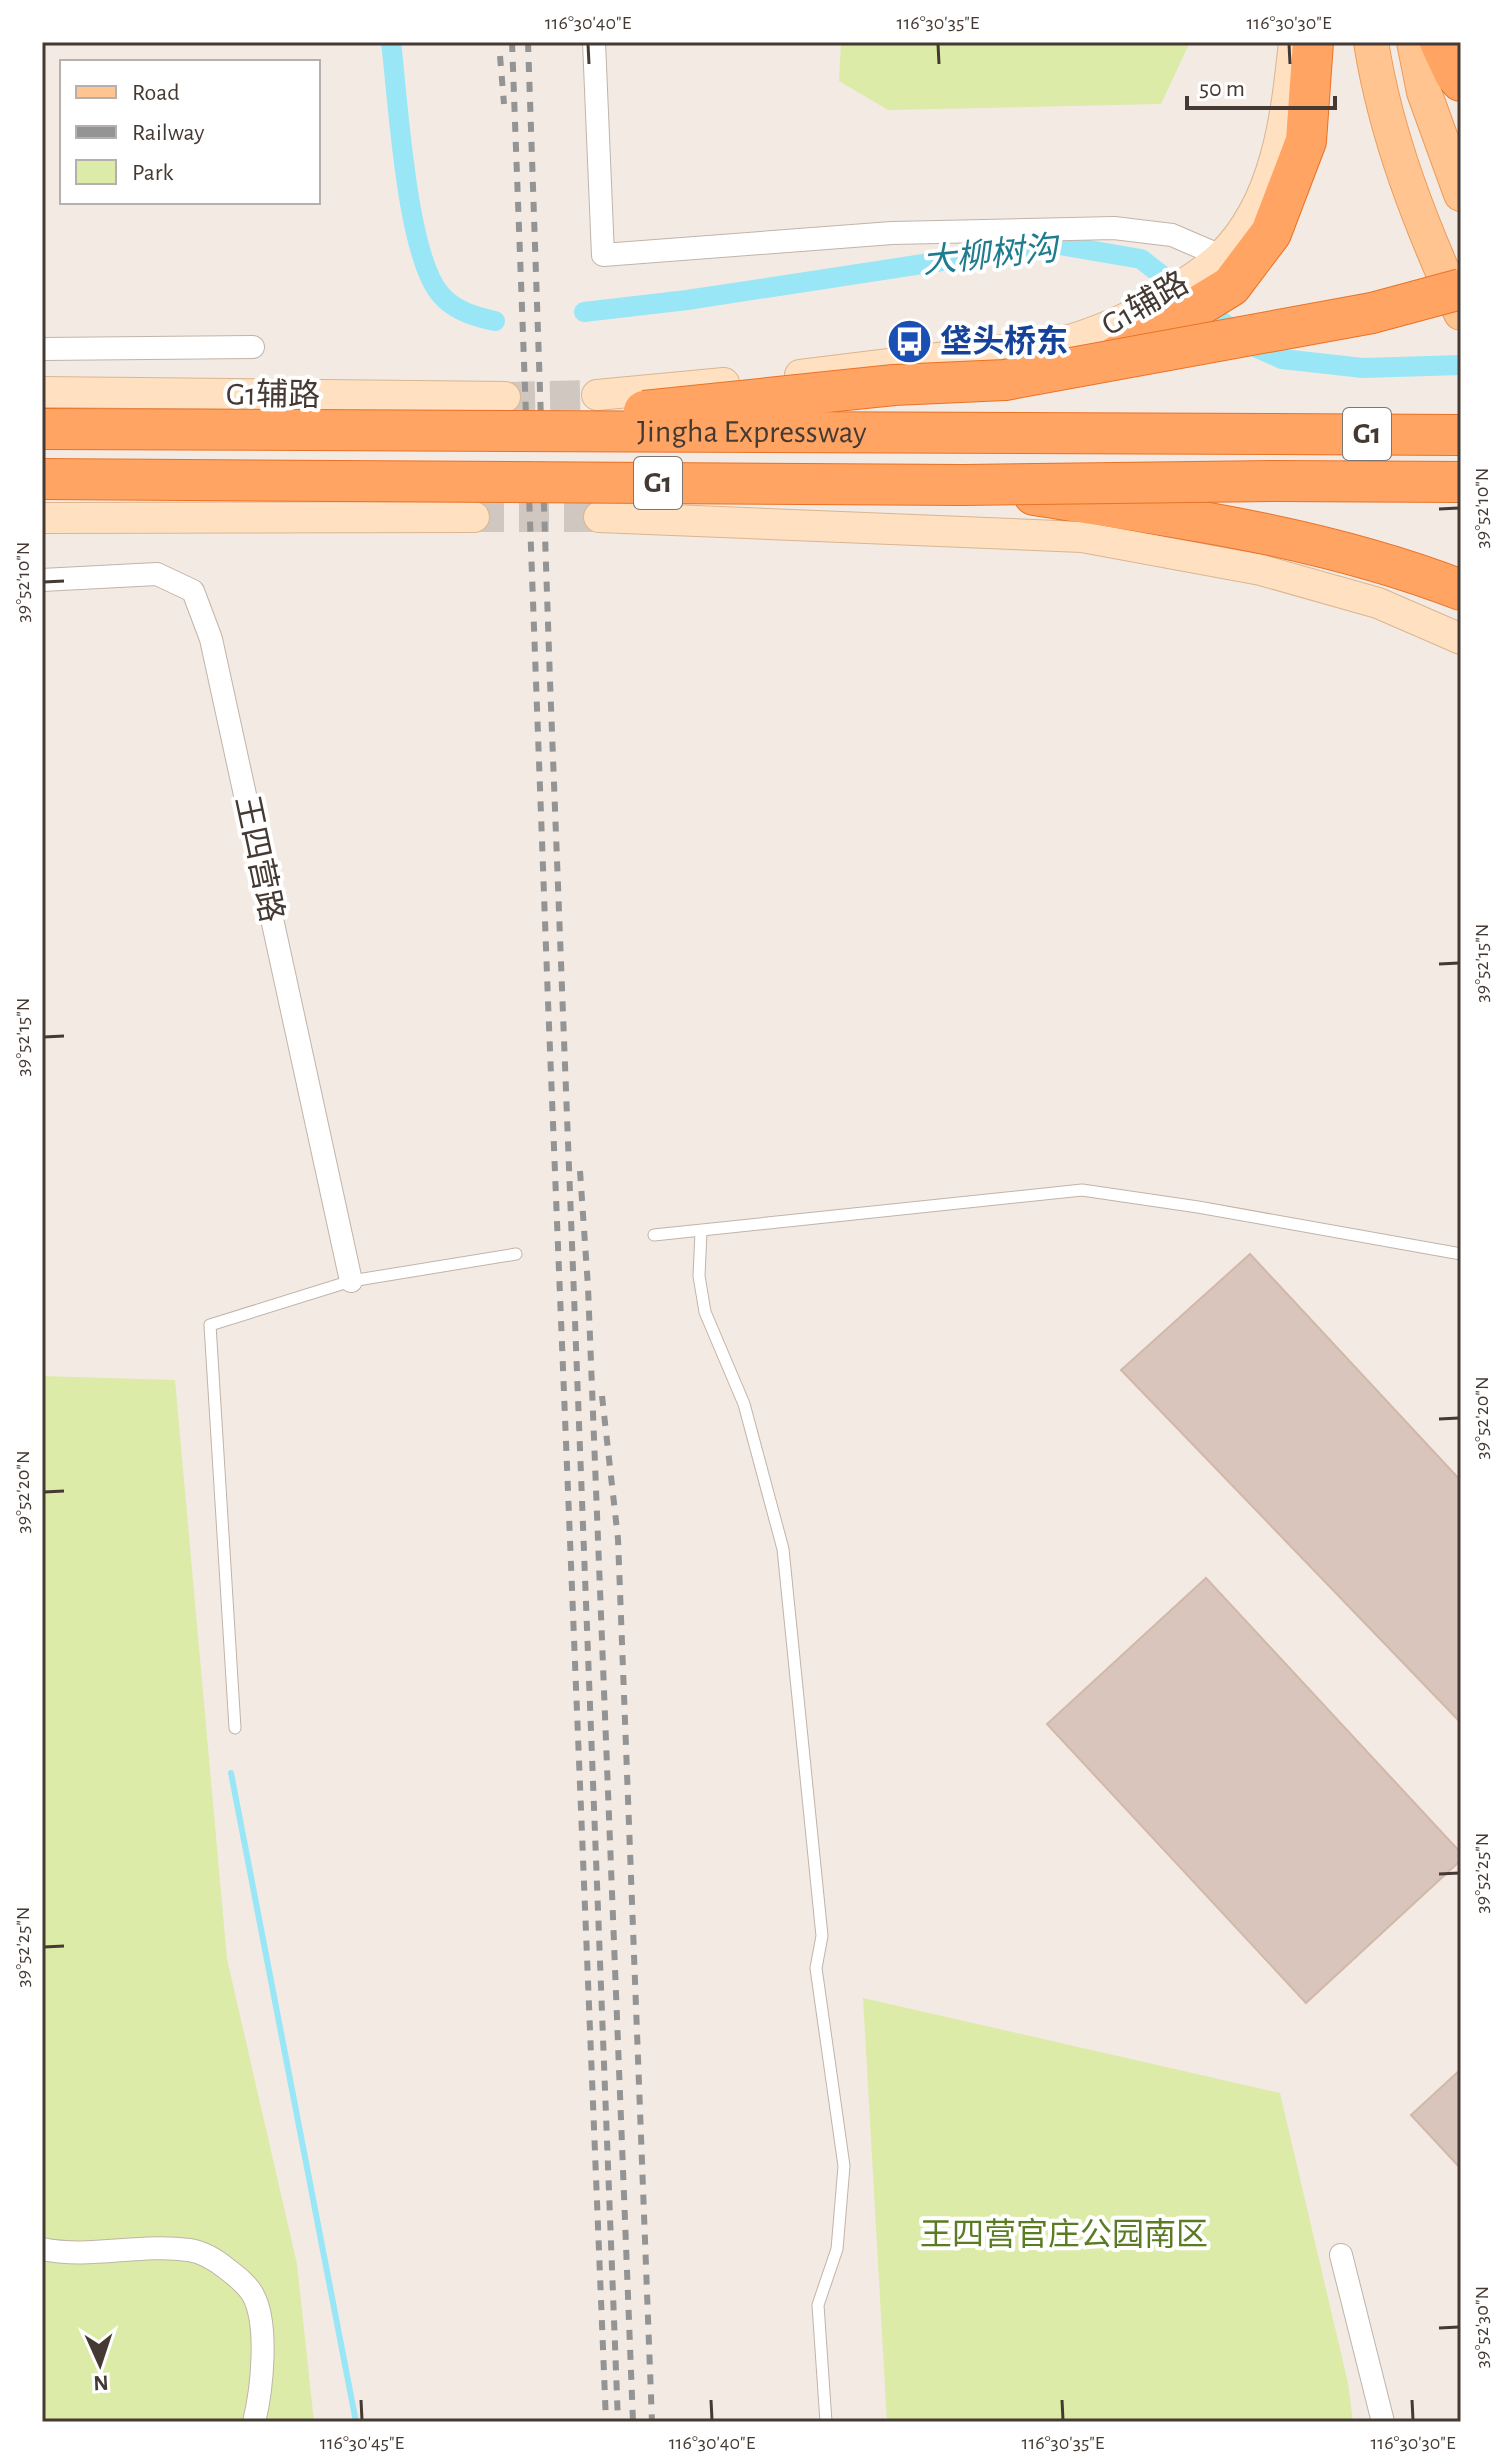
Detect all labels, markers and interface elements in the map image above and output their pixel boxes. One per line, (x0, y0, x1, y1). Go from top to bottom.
text: 116°30'40"E (545, 13, 632, 33)
text: 116°30'35"E (897, 13, 980, 33)
text: 116°30'30"E (1246, 13, 1332, 33)
legend (60, 60, 320, 204)
scale bar (1187, 60, 1335, 110)
text: 50 m (1199, 77, 1245, 101)
text: Road (132, 81, 180, 105)
text: Railway (132, 121, 204, 145)
text: Park (132, 161, 173, 185)
water label: 大柳树沟 (920, 230, 1063, 280)
street label: G1辅路 (1095, 265, 1194, 341)
bus stop icon: 垡头桥东 (885, 318, 933, 366)
place label: 垡头桥东 (940, 324, 1068, 358)
street label: G1辅路 (226, 376, 320, 412)
road number: G1 (1343, 408, 1391, 460)
street label: Jingha Expressway (637, 415, 867, 448)
road number: G1 (634, 457, 682, 509)
text: 39°52'10"N (1472, 468, 1492, 548)
text: 39°52'10"N (13, 542, 33, 622)
street label: 王四营路 (230, 793, 290, 925)
text: 39°52'15"N (1472, 924, 1492, 1002)
text: 39°52'15"N (13, 998, 33, 1076)
text: 39°52'20"N (1472, 1376, 1492, 1460)
text: 39°52'20"N (13, 1450, 33, 1534)
text: 39°52'25"N (1472, 1833, 1492, 1914)
text: 39°52'25"N (13, 1907, 33, 1988)
park label: 王四营官庄公园南区 (920, 2217, 1208, 2251)
text: 39°52'30"N (1472, 2286, 1492, 2368)
north arrow (60, 2324, 140, 2404)
text: N (93, 2372, 109, 2394)
text: 116°30'45"E (320, 2433, 405, 2453)
text: 116°30'40"E (669, 2433, 756, 2453)
text: 116°30'35"E (1022, 2433, 1105, 2453)
text: 116°30'30"E (1370, 2433, 1456, 2453)

